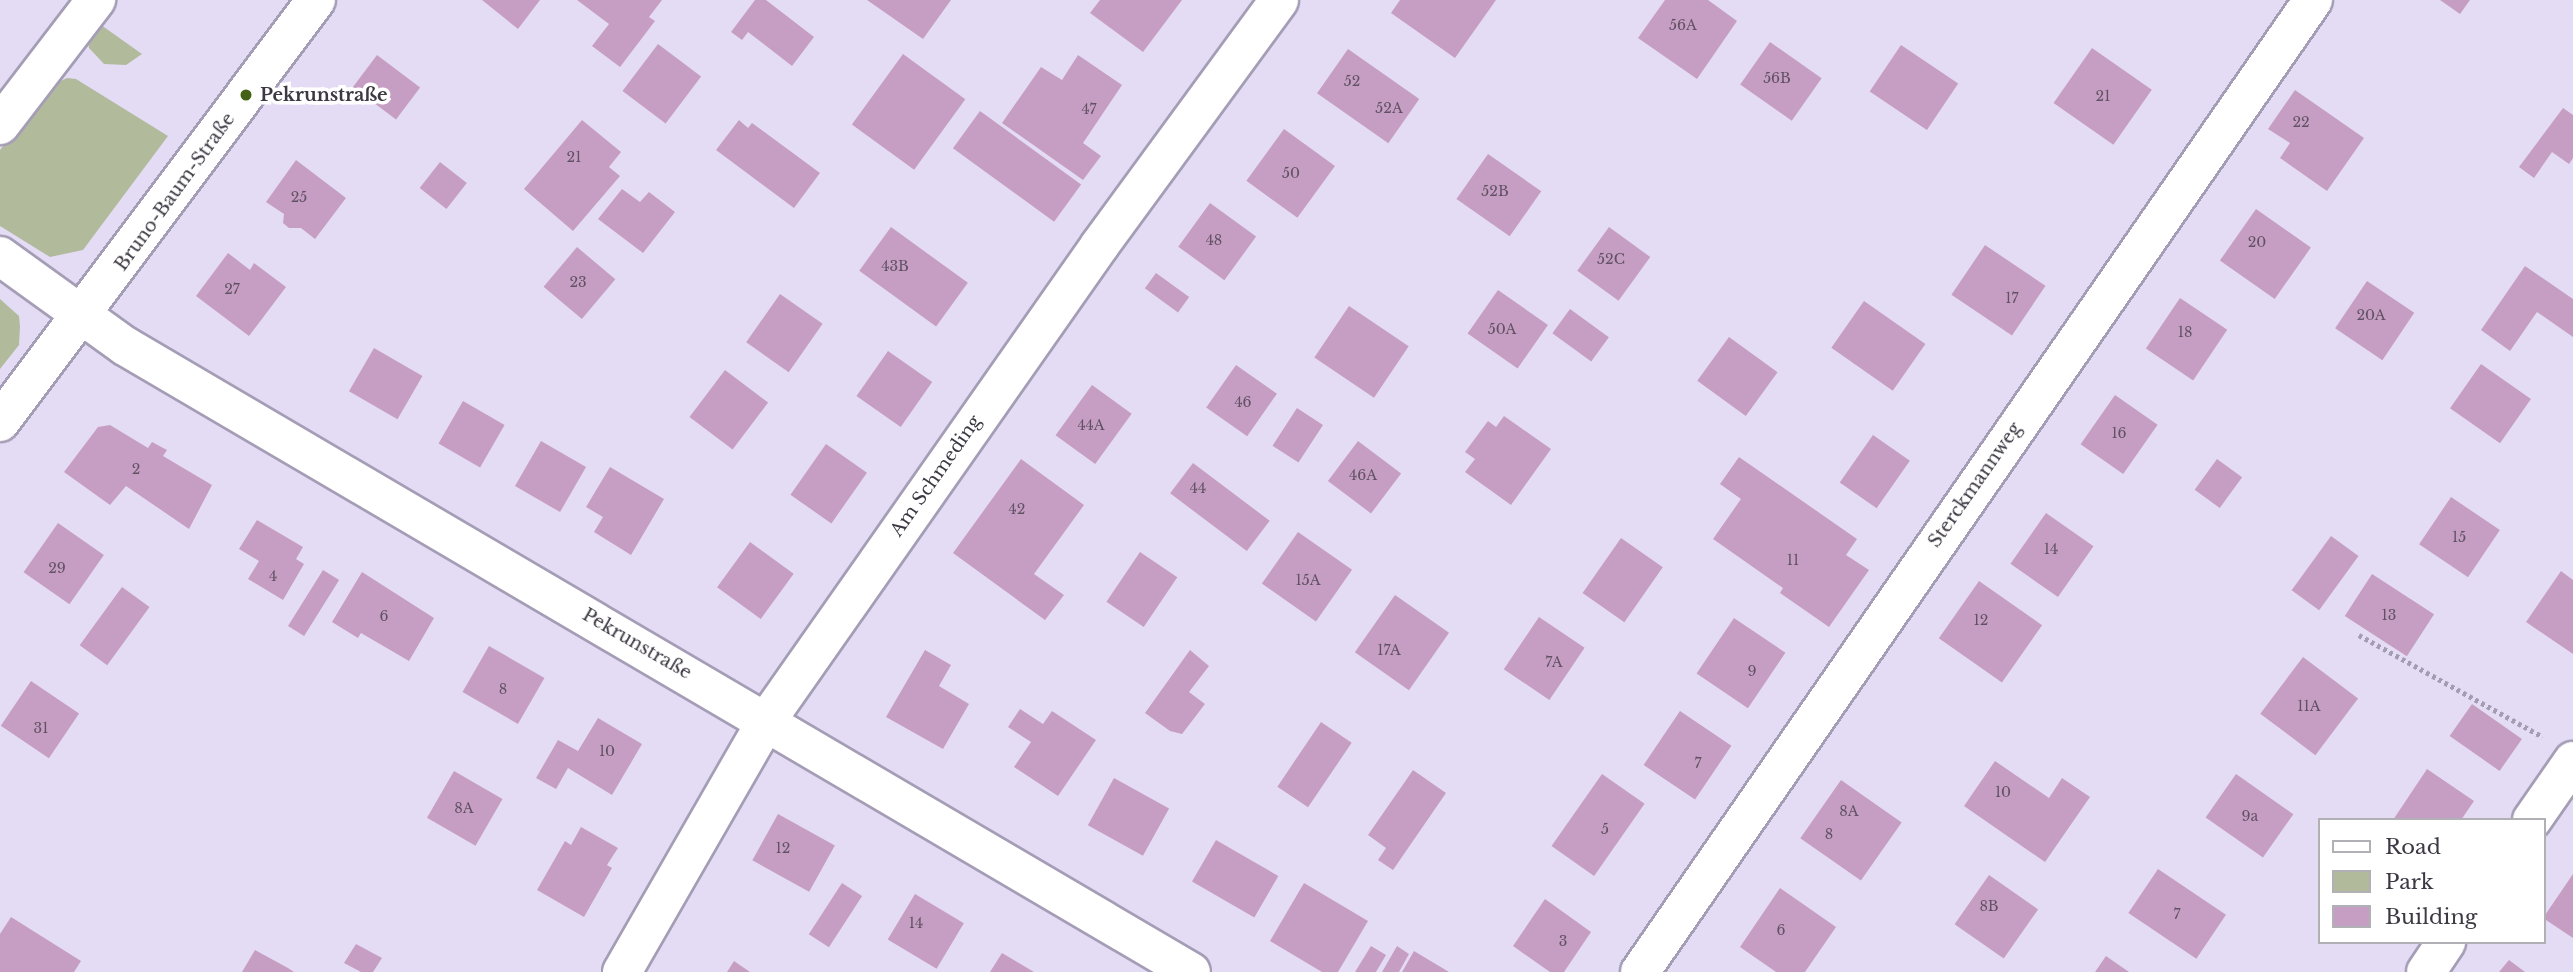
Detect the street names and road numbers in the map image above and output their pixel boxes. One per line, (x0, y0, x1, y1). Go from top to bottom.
street label: Bruno-Baum-Straße (111, 109, 239, 275)
street label: Am Schmeding (886, 411, 986, 541)
street label: Sterckmannweg (1924, 418, 2026, 552)
street label: Pekrunstraße (579, 604, 695, 684)

